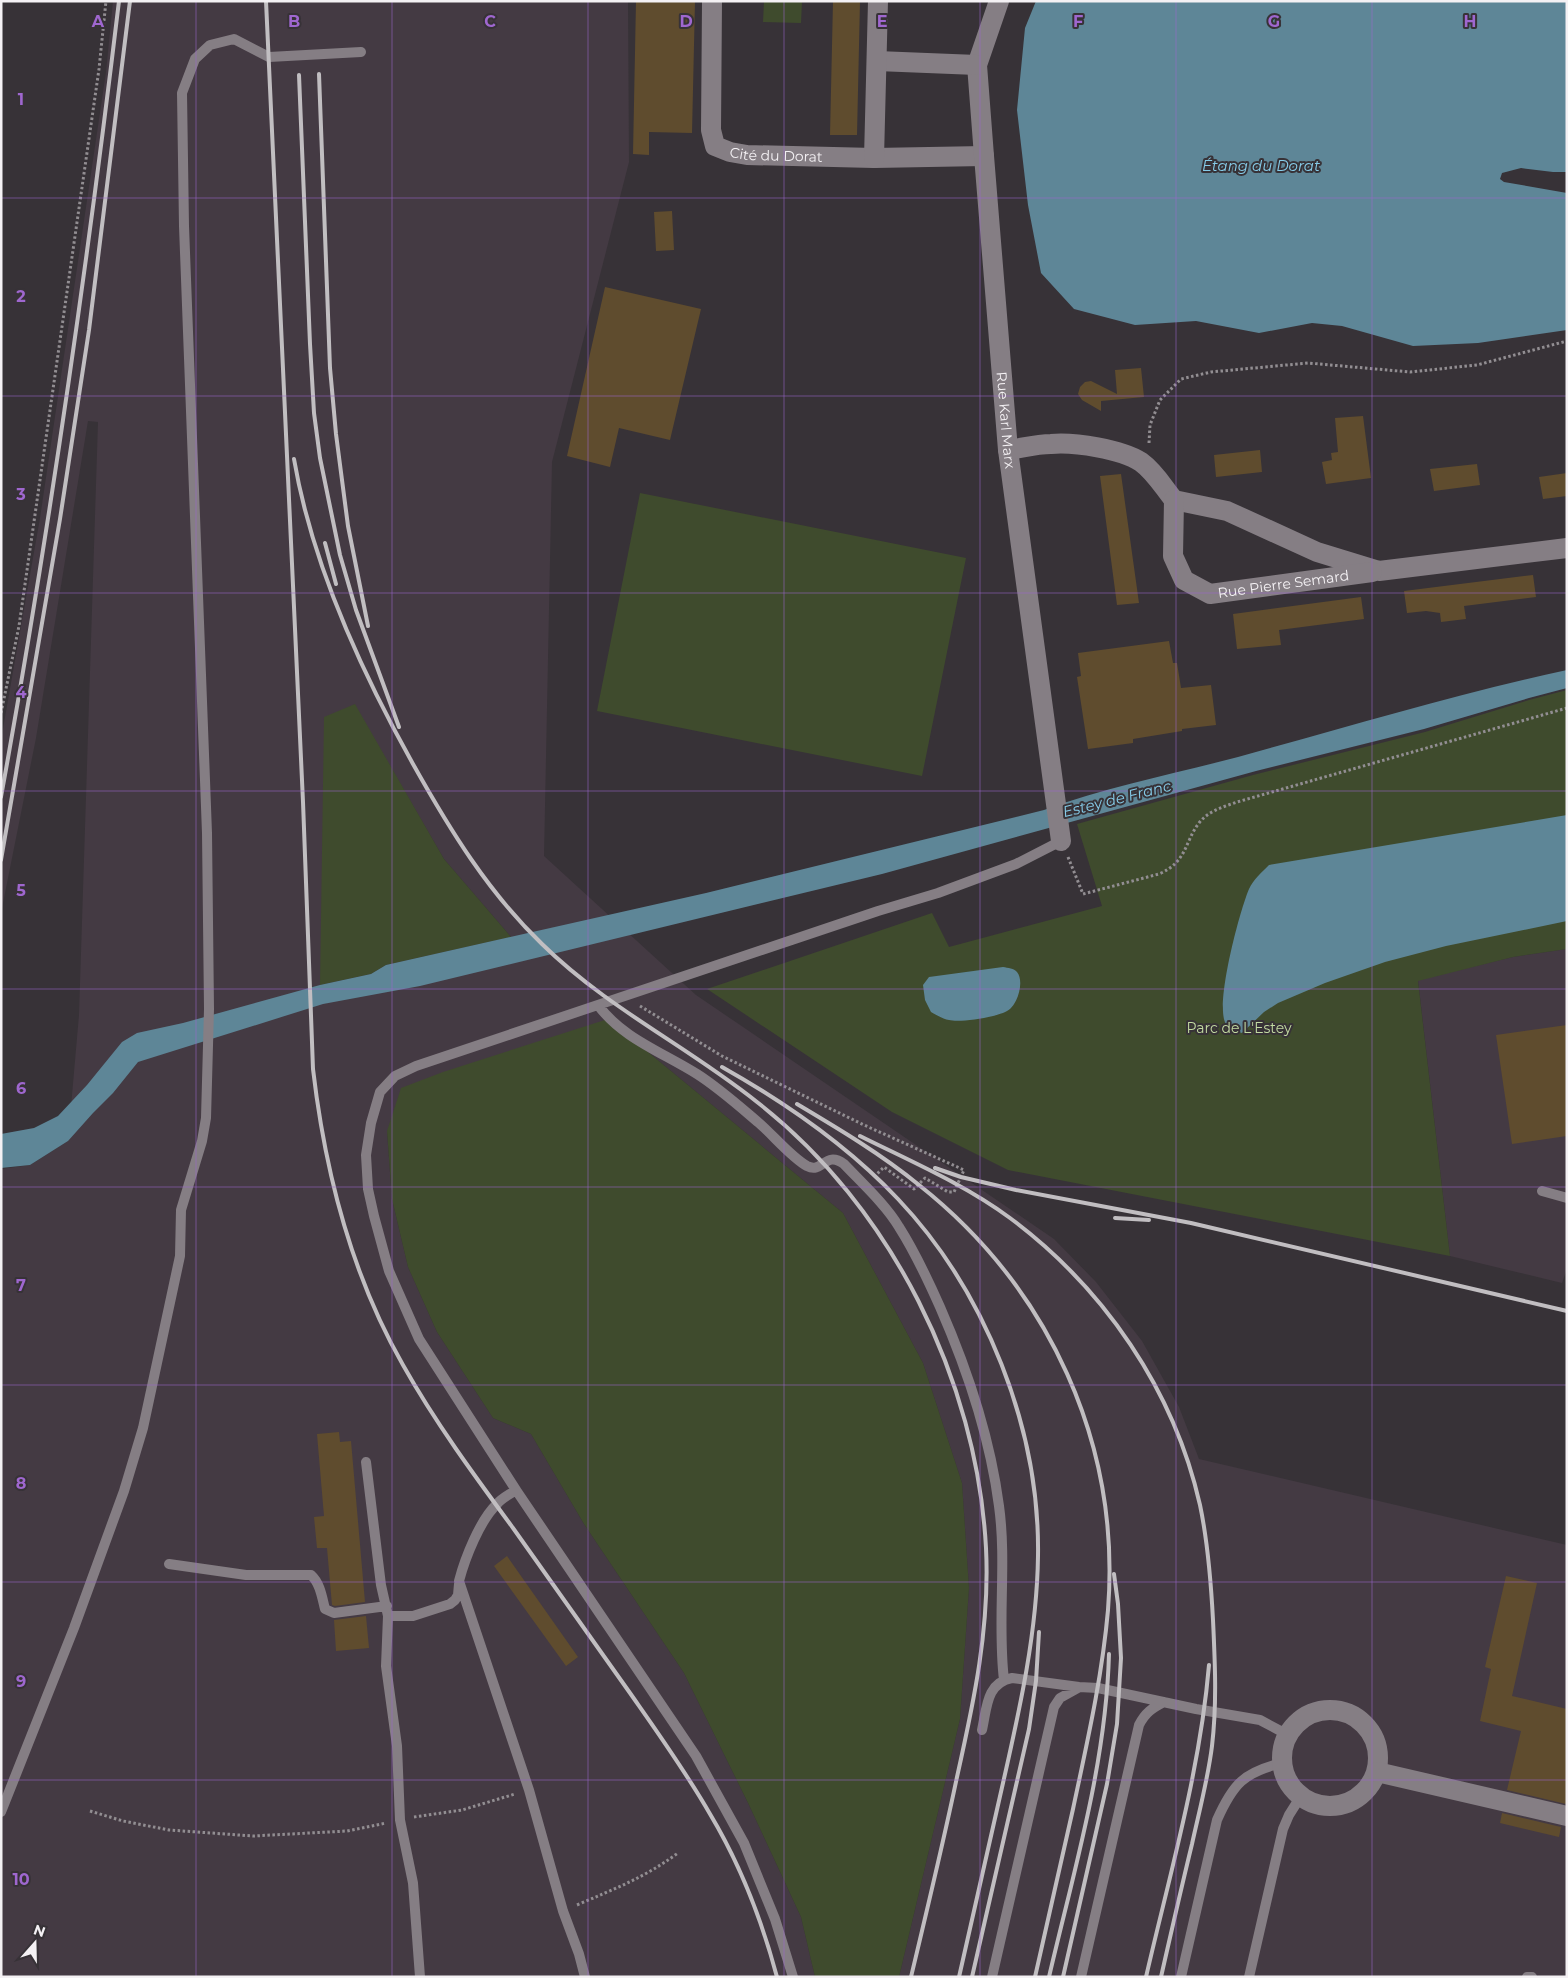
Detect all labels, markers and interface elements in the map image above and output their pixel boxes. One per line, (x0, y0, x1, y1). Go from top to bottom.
text: A (91, 12, 105, 31)
text: B (288, 12, 300, 31)
text: C (484, 12, 496, 31)
text: D (679, 12, 693, 31)
text: E (877, 12, 887, 31)
text: F (1073, 12, 1083, 31)
text: G (1268, 12, 1280, 31)
text: H (1464, 12, 1476, 31)
text: 1 (18, 90, 24, 109)
street label: Cité du Dorat (728, 143, 823, 166)
water label: Étang du Dorat (1202, 156, 1320, 175)
text: 2 (16, 287, 26, 306)
street label: Rue Karl Marx (993, 371, 1020, 470)
text: 3 (15, 485, 26, 504)
street label: Rue Pierre Semard (1217, 566, 1350, 602)
text: 4 (15, 683, 27, 702)
water label: Estey de Franc (1061, 776, 1174, 821)
text: 5 (16, 881, 26, 900)
park label: Parc de L'Estey (1186, 1019, 1292, 1037)
text: 6 (16, 1079, 26, 1098)
text: 7 (16, 1276, 26, 1295)
text: 8 (16, 1474, 26, 1493)
text: 9 (16, 1672, 26, 1691)
text: 10 (12, 1870, 30, 1889)
north arrow (10, 1918, 60, 1968)
text: N (31, 1920, 48, 1941)

